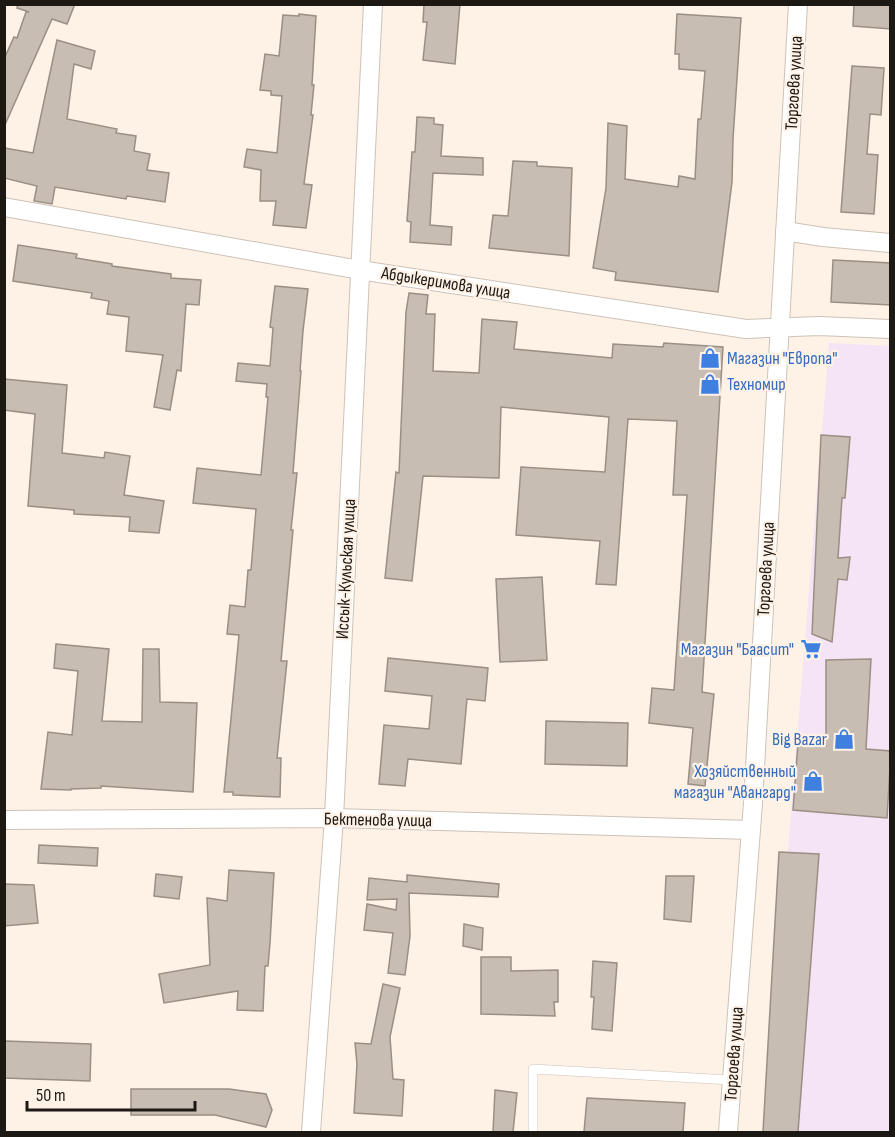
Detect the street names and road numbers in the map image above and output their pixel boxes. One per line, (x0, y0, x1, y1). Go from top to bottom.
street label: Торгоева улица (781, 35, 807, 131)
street label: Абдыкеримова улица (379, 262, 512, 304)
street label: Иссык-Кульская улица (332, 498, 360, 640)
street label: Торгоева улица (753, 521, 779, 617)
street label: Бектенова улица (324, 809, 432, 831)
street label: Торгоева улица (720, 1006, 748, 1102)

